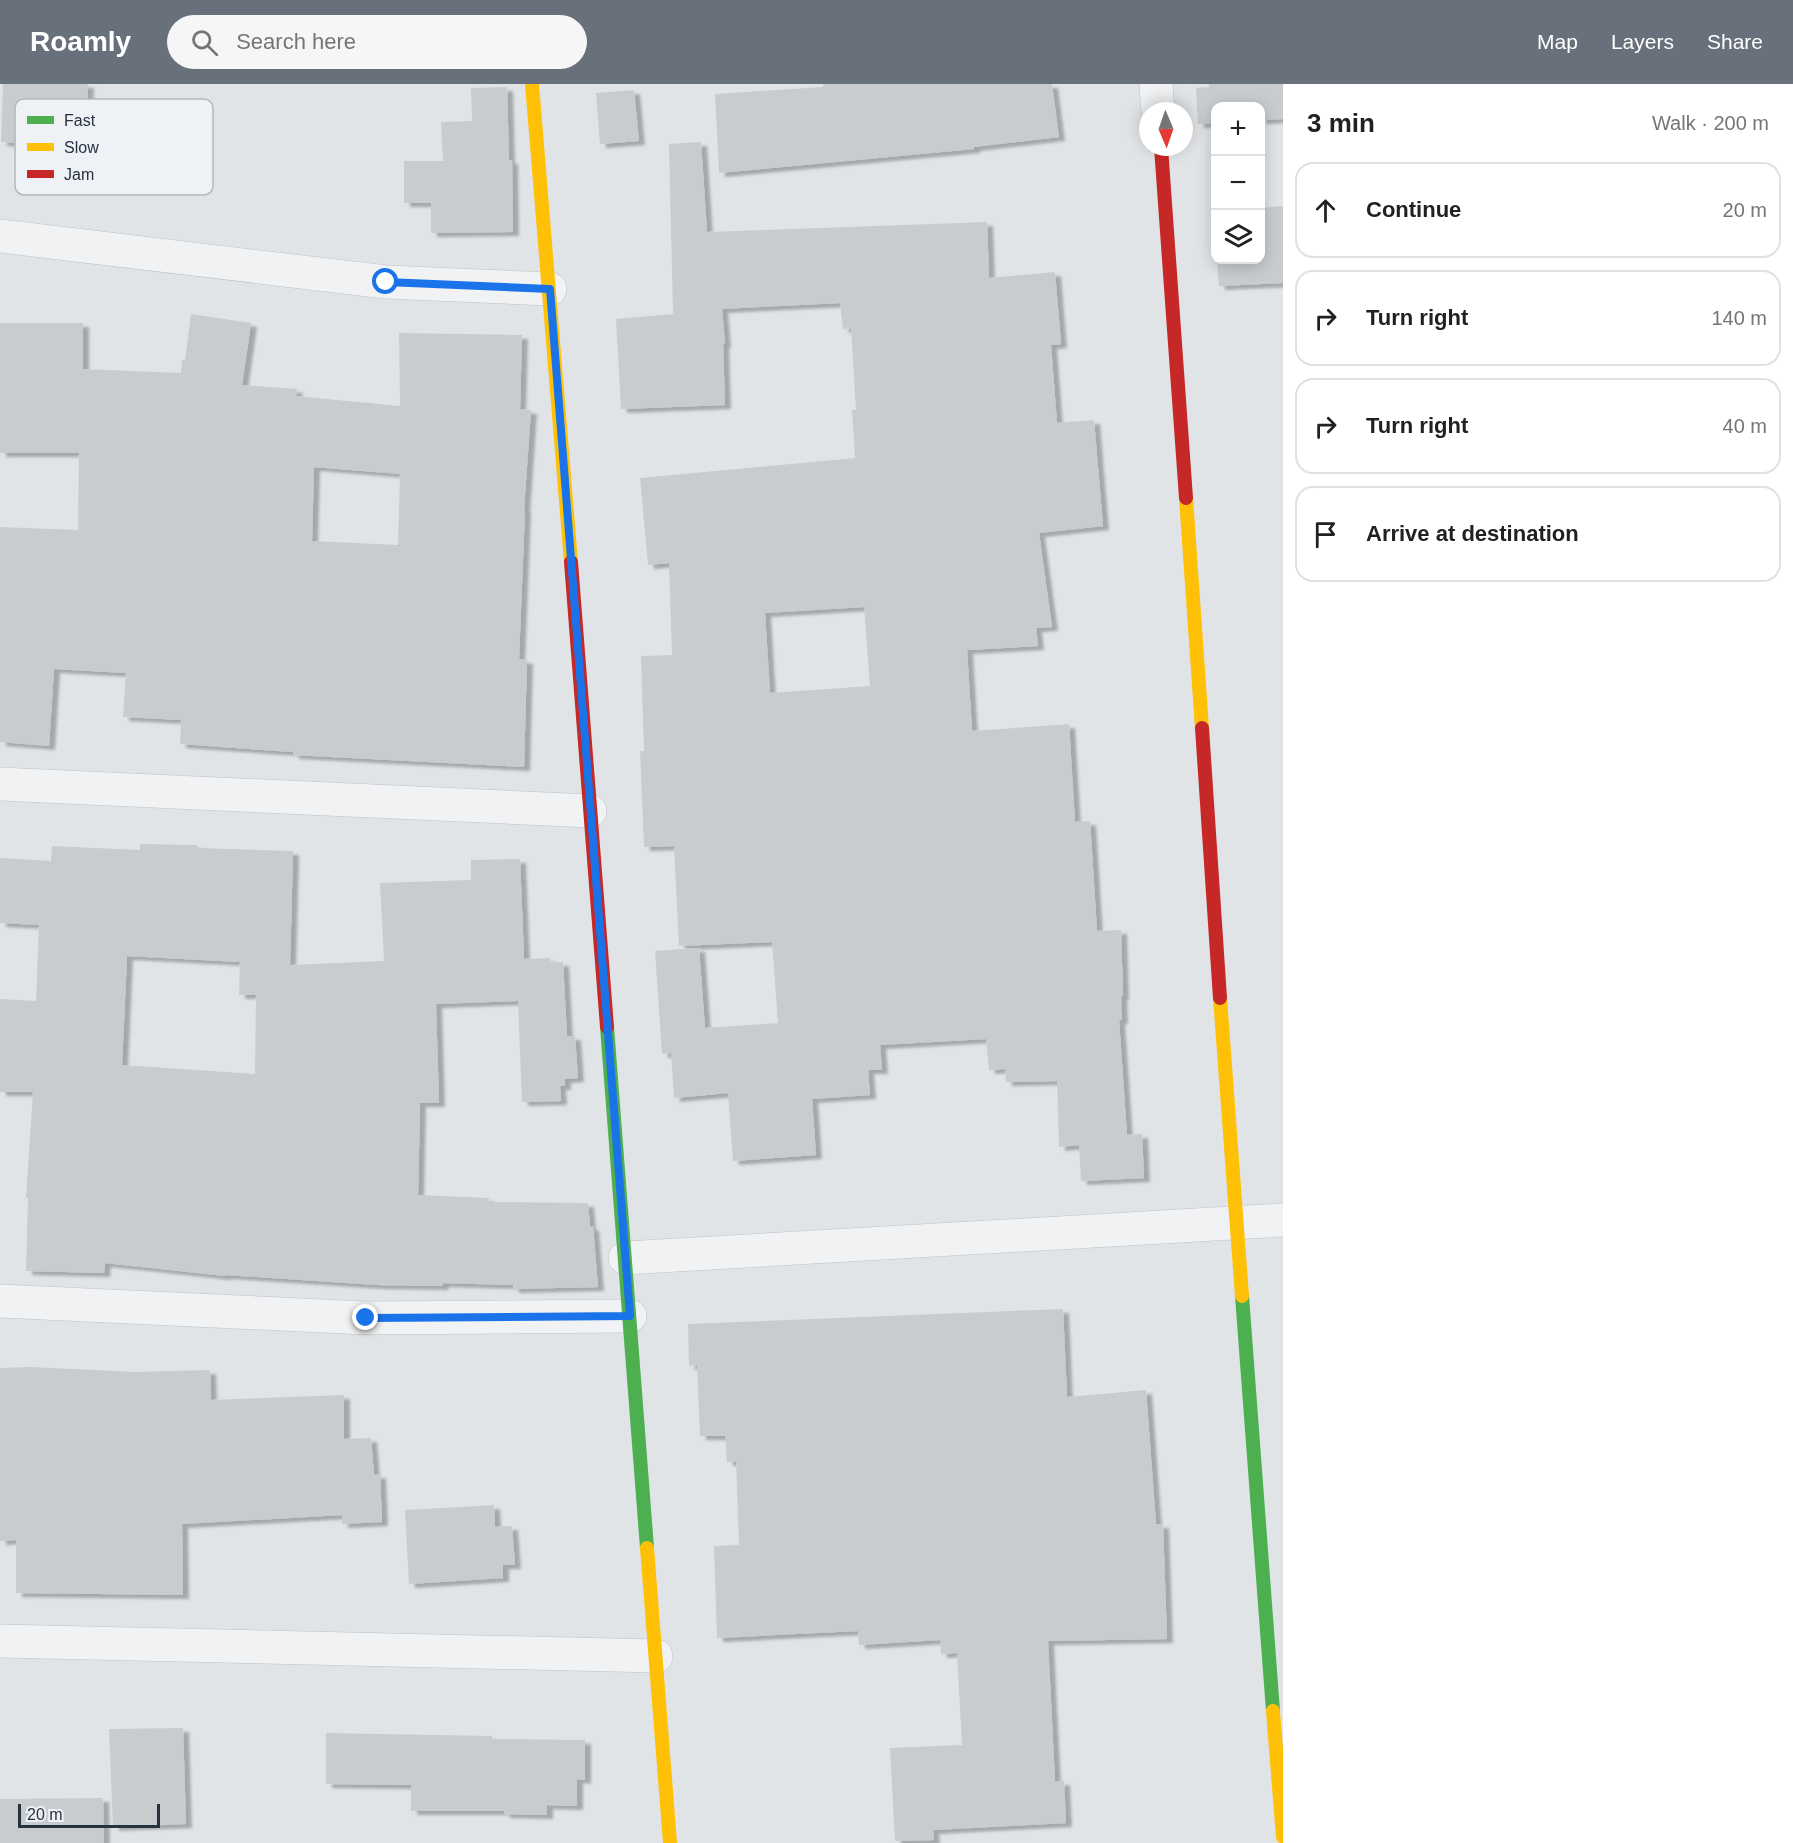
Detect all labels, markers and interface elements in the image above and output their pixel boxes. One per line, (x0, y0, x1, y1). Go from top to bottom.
search box (167, 15, 587, 69)
text: Roamly (30, 26, 131, 57)
icon: search (188, 26, 221, 59)
text: Search here (236, 29, 356, 54)
text: Map (1537, 30, 1578, 53)
text: Layers (1611, 30, 1674, 53)
text: Share (1707, 30, 1763, 53)
legend (15, 99, 213, 195)
north arrow (1139, 102, 1193, 156)
map controls (1211, 102, 1265, 264)
button: + (1211, 102, 1265, 156)
text: 3 min (1307, 108, 1375, 138)
text: Fast (64, 112, 96, 129)
text: Walk · 200 m (1652, 112, 1769, 134)
text: Slow (64, 139, 99, 156)
button: − (1211, 156, 1265, 210)
text: Jam (64, 166, 94, 183)
icon: ahead (1309, 194, 1342, 227)
text: Continue (1366, 197, 1461, 222)
text: 20 m (1723, 199, 1767, 221)
button: layers (1211, 210, 1265, 264)
route start (372, 268, 398, 294)
icon: right (1309, 302, 1342, 335)
text: Turn right (1366, 305, 1468, 330)
text: 140 m (1711, 307, 1767, 329)
icon: right (1309, 410, 1342, 443)
text: Turn right (1366, 413, 1468, 438)
text: 40 m (1723, 415, 1767, 437)
icon: arrive (1309, 518, 1342, 551)
text: Arrive at destination (1366, 521, 1579, 546)
route end (352, 1304, 378, 1330)
scale bar (18, 1801, 160, 1828)
text: 20 m (27, 1806, 63, 1823)

